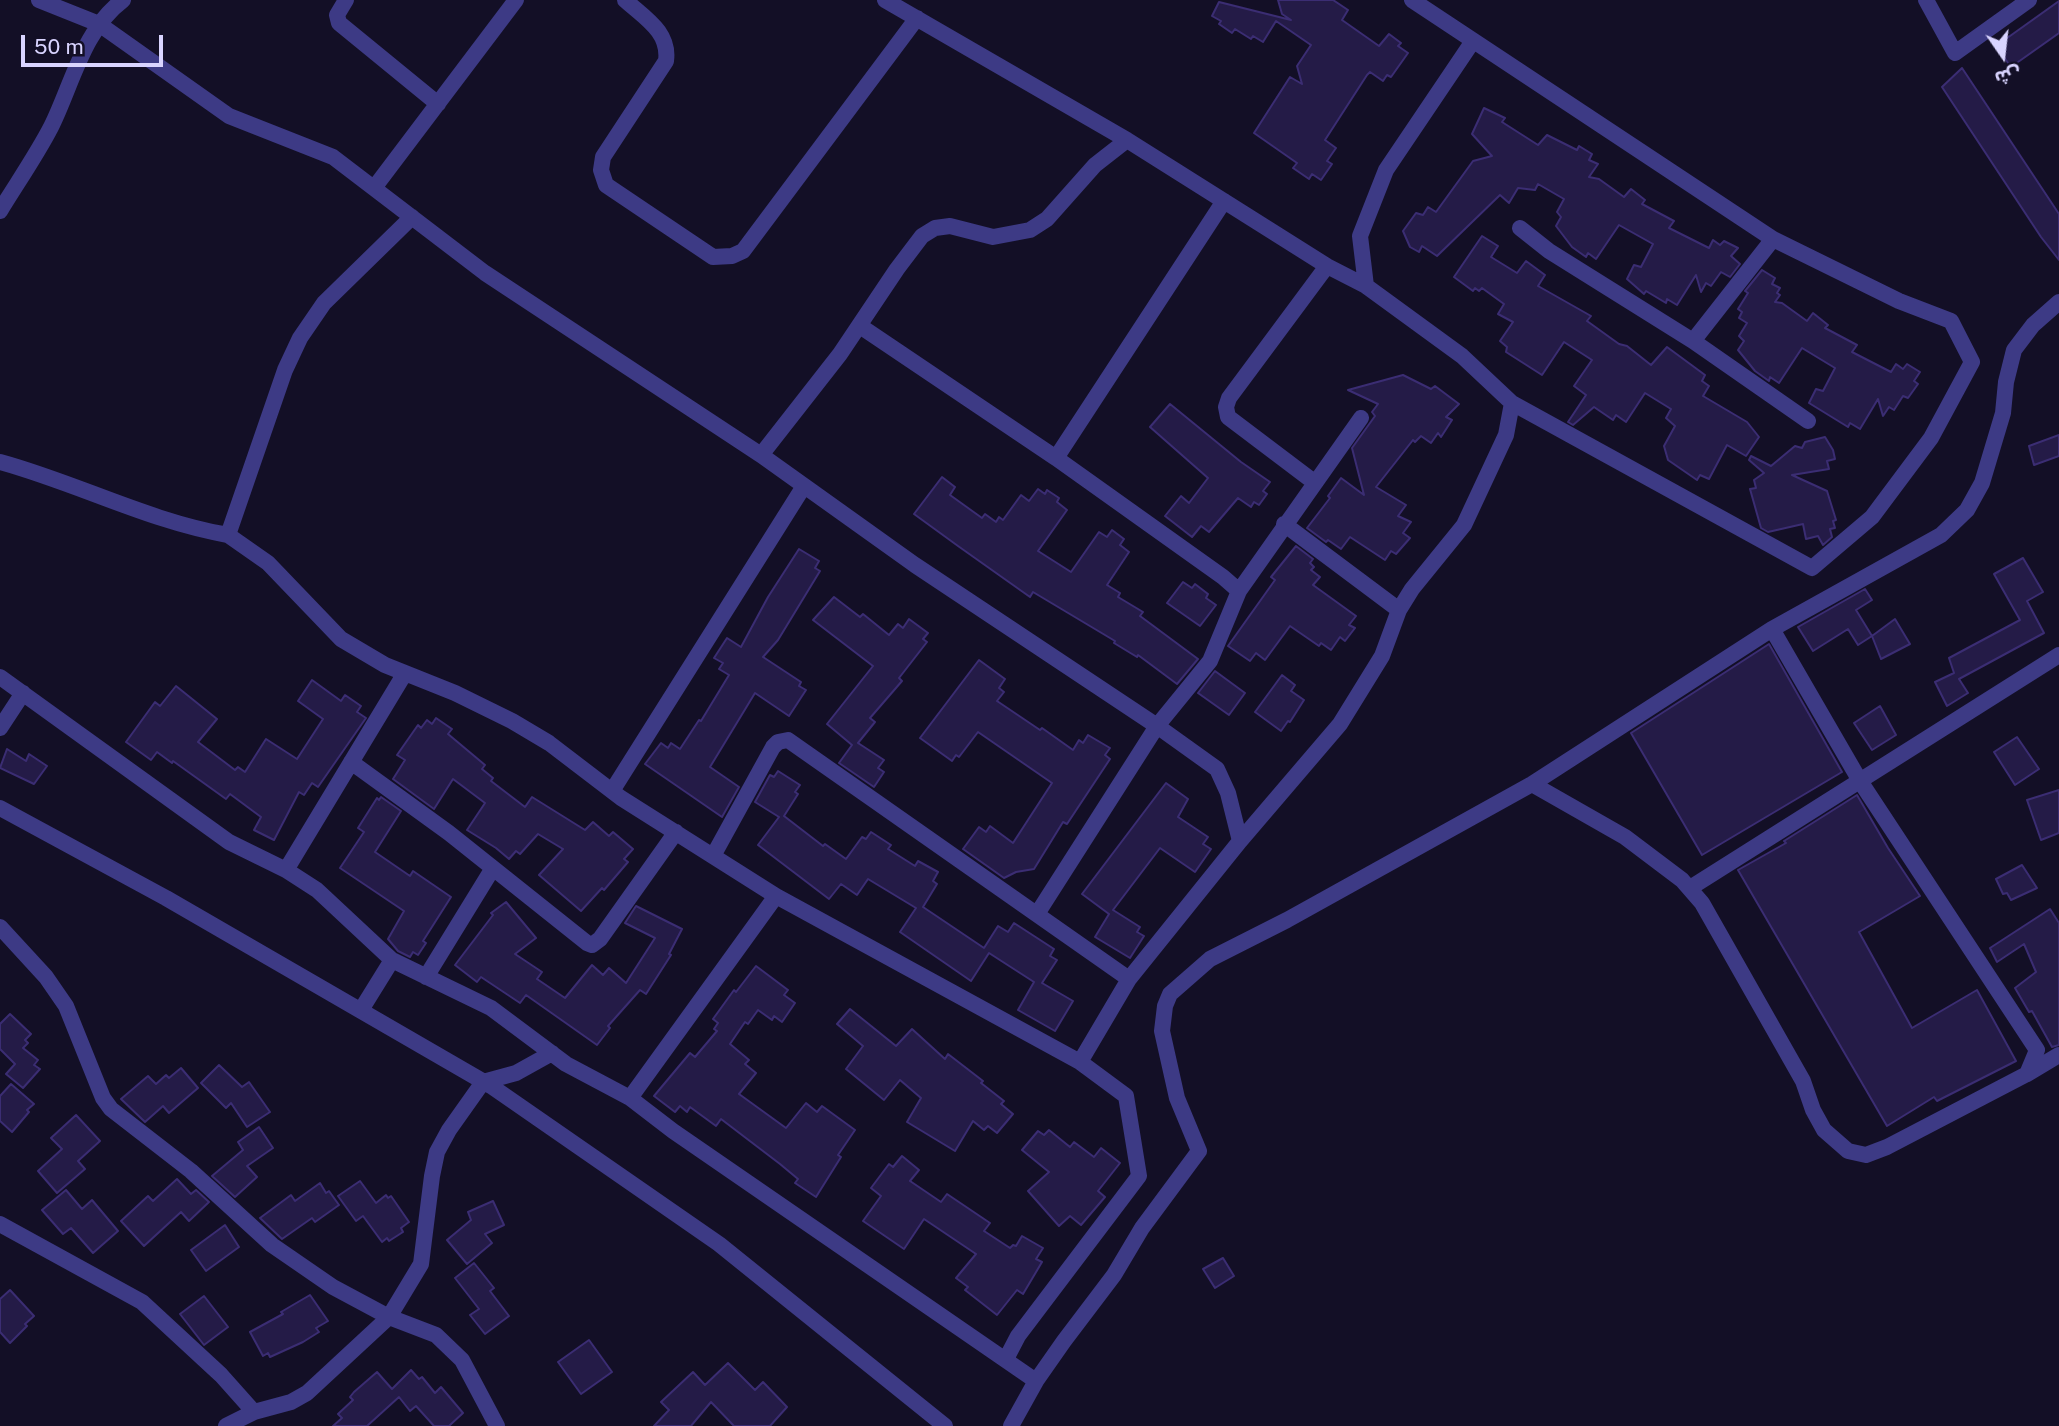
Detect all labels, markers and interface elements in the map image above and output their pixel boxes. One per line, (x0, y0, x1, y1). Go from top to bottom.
scale bar (24, 21, 166, 65)
north arrow (1968, 21, 2038, 91)
text: 50 m (34, 34, 84, 59)
text: ش (1993, 63, 2023, 90)

